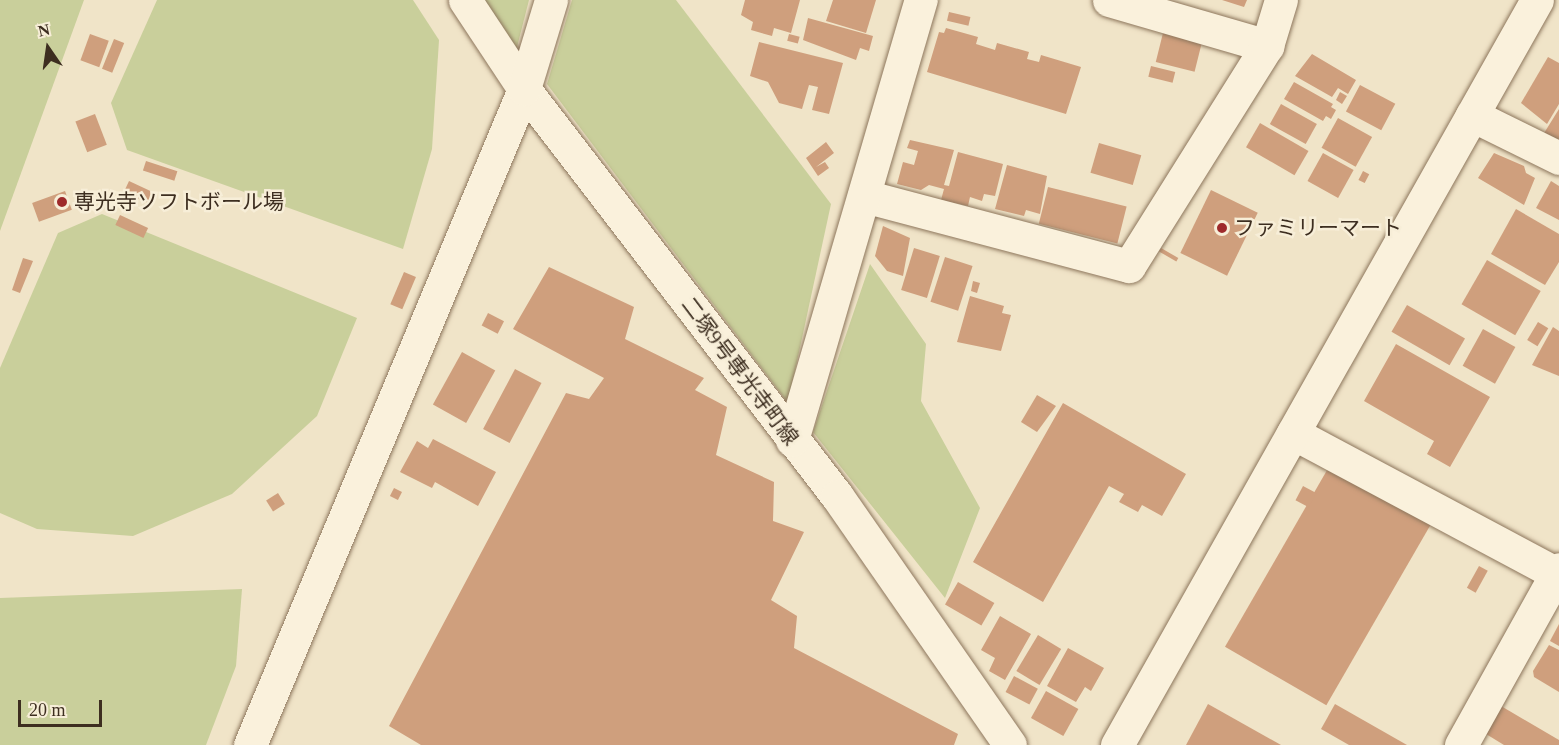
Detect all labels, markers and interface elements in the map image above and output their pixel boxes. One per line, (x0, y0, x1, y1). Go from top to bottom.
north arrow (18, 18, 78, 78)
text: N (36, 20, 51, 40)
place label: 専光寺ソフトボール場 (74, 189, 284, 215)
marker: 専光寺ソフトボール場 (55, 195, 69, 209)
place label: ファミリーマート (1234, 215, 1402, 241)
marker: ファミリーマート (1215, 221, 1229, 235)
street label: 二塚9号専光寺町線 (676, 292, 804, 450)
scale bar (21, 688, 105, 726)
text: 20 m (29, 700, 66, 720)

